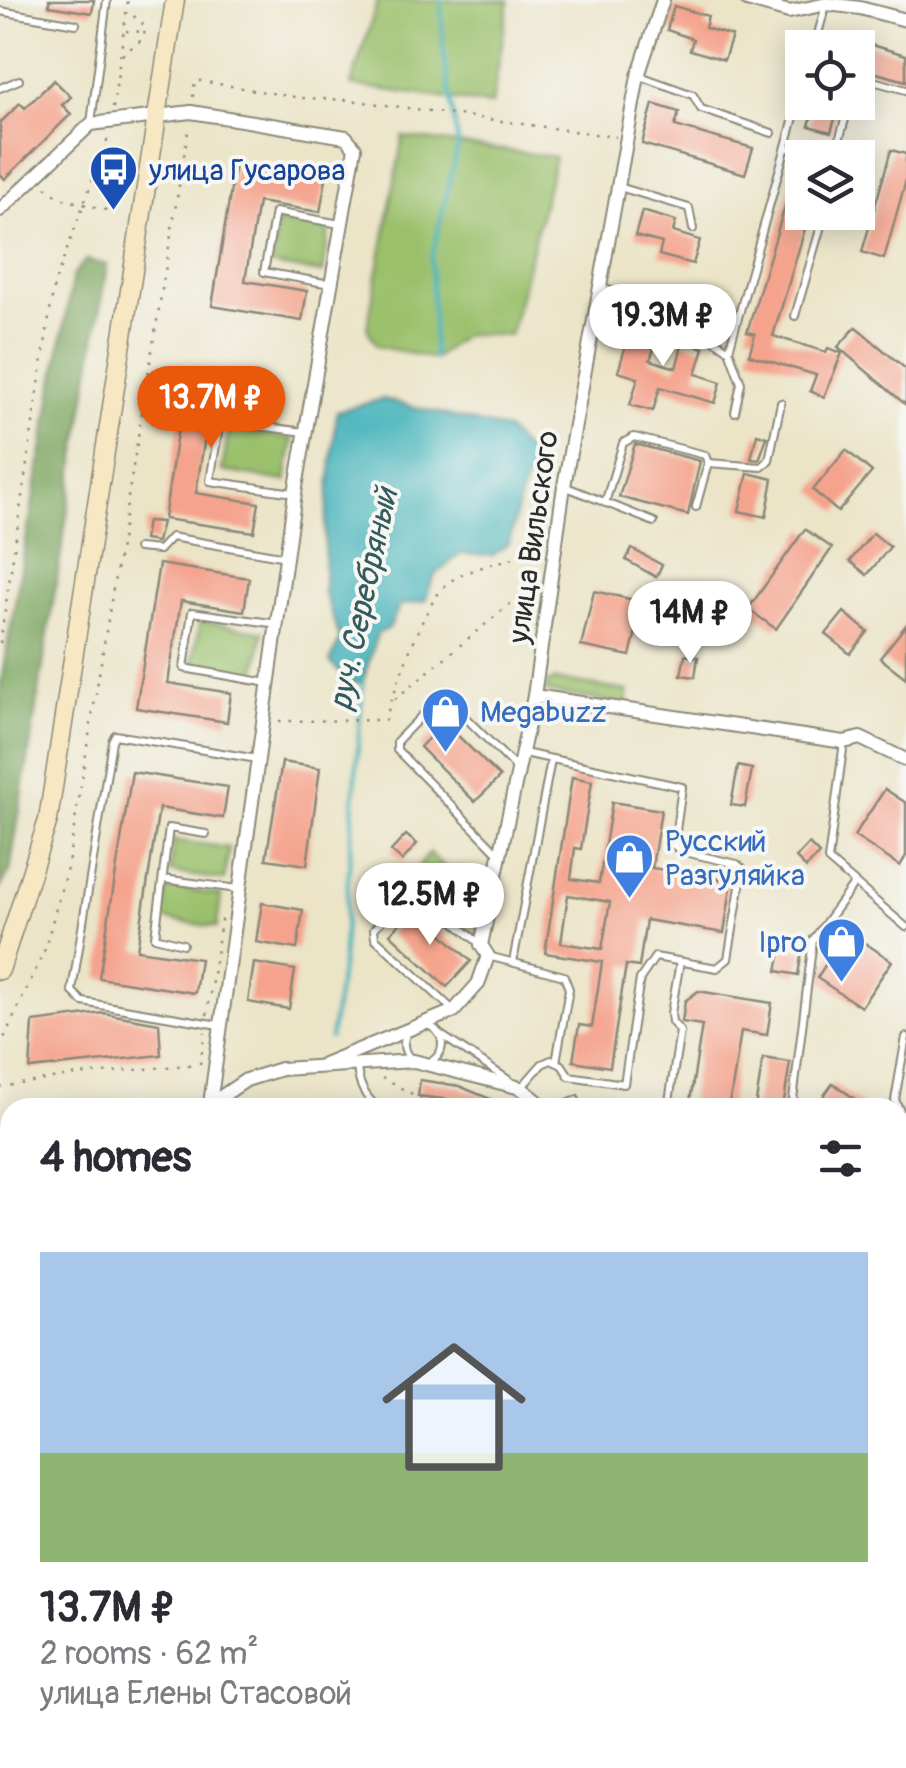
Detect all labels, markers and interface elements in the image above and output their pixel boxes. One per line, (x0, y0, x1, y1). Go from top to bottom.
map controls (785, 30, 875, 230)
button: locate (785, 30, 875, 120)
button: layers (785, 140, 875, 230)
bus stop icon: улица Гусарова (88, 144, 140, 212)
place label: улица Гусарова (148, 152, 346, 189)
pin: 19.3M ₽ (571, 284, 755, 369)
text: 19.3M ₽ (611, 296, 715, 336)
pin: 13.7M ₽ (119, 366, 303, 451)
text: 13.7M ₽ (159, 378, 263, 418)
street label: улица Вильского (500, 428, 567, 647)
water label: руч. Серебряный (321, 482, 408, 714)
pin: 14M ₽ (620, 581, 760, 666)
text: 14M ₽ (650, 593, 730, 633)
shop icon: Megabuzz (419, 686, 471, 754)
place label: Megabuzz (480, 694, 607, 731)
place label: Русский Разгуляйка (665, 823, 805, 894)
shop icon: Русский Разгуляйка (604, 832, 656, 900)
pin: 12.5M ₽ (338, 863, 522, 948)
text: 12.5M ₽ (378, 875, 482, 915)
shop icon: Ipro (816, 916, 868, 984)
place label: Ipro (758, 924, 807, 961)
icon: filters (813, 1131, 868, 1186)
text: 4 homes (40, 1132, 191, 1184)
icon: home (364, 1317, 544, 1497)
text: 13.7M ₽ (40, 1582, 176, 1634)
text: 2 rooms · 62 m² (40, 1634, 258, 1674)
text: улица Елены Стасовой (40, 1674, 352, 1714)

